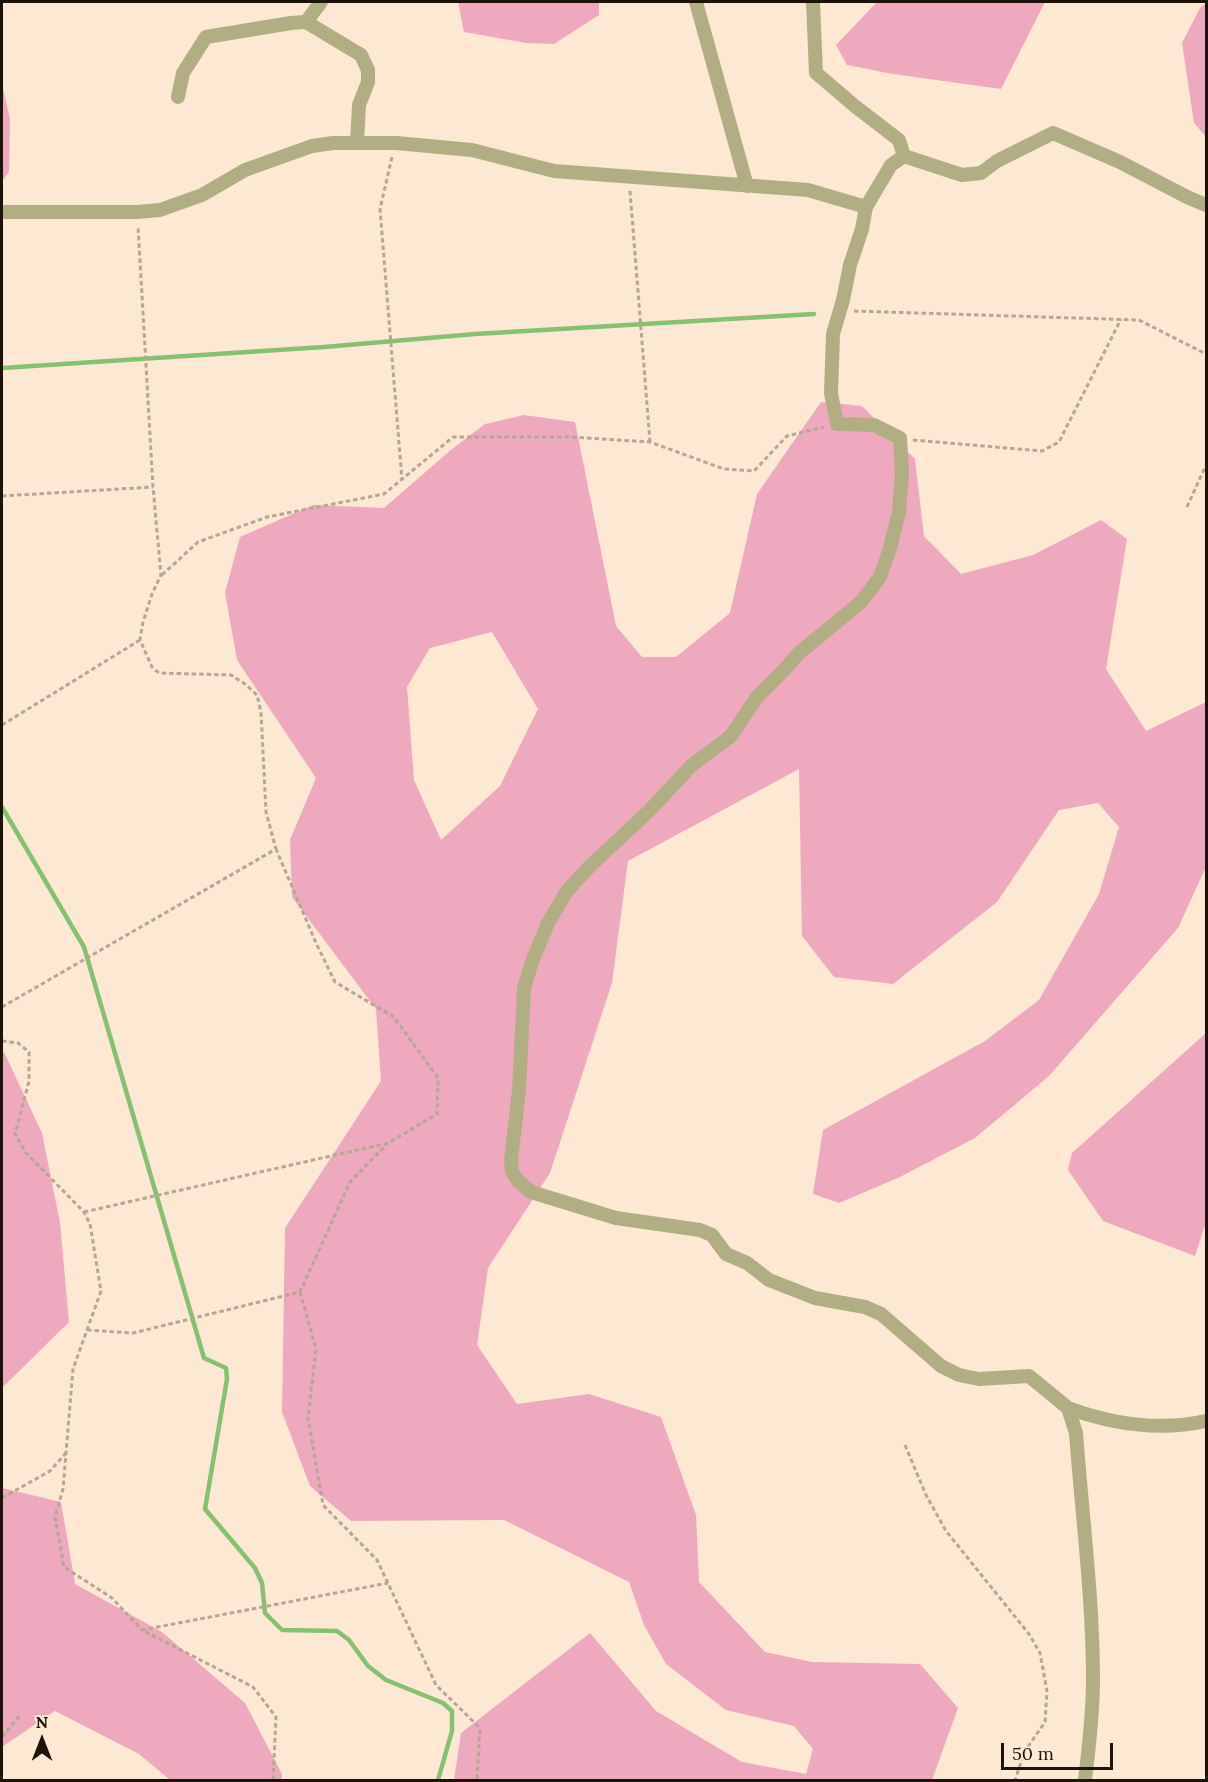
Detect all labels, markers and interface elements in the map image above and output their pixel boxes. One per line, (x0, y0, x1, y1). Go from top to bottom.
north arrow (12, 1710, 72, 1770)
text: N (36, 1712, 48, 1732)
scale bar (1004, 1731, 1116, 1769)
text: 50 m (1012, 1742, 1054, 1765)

